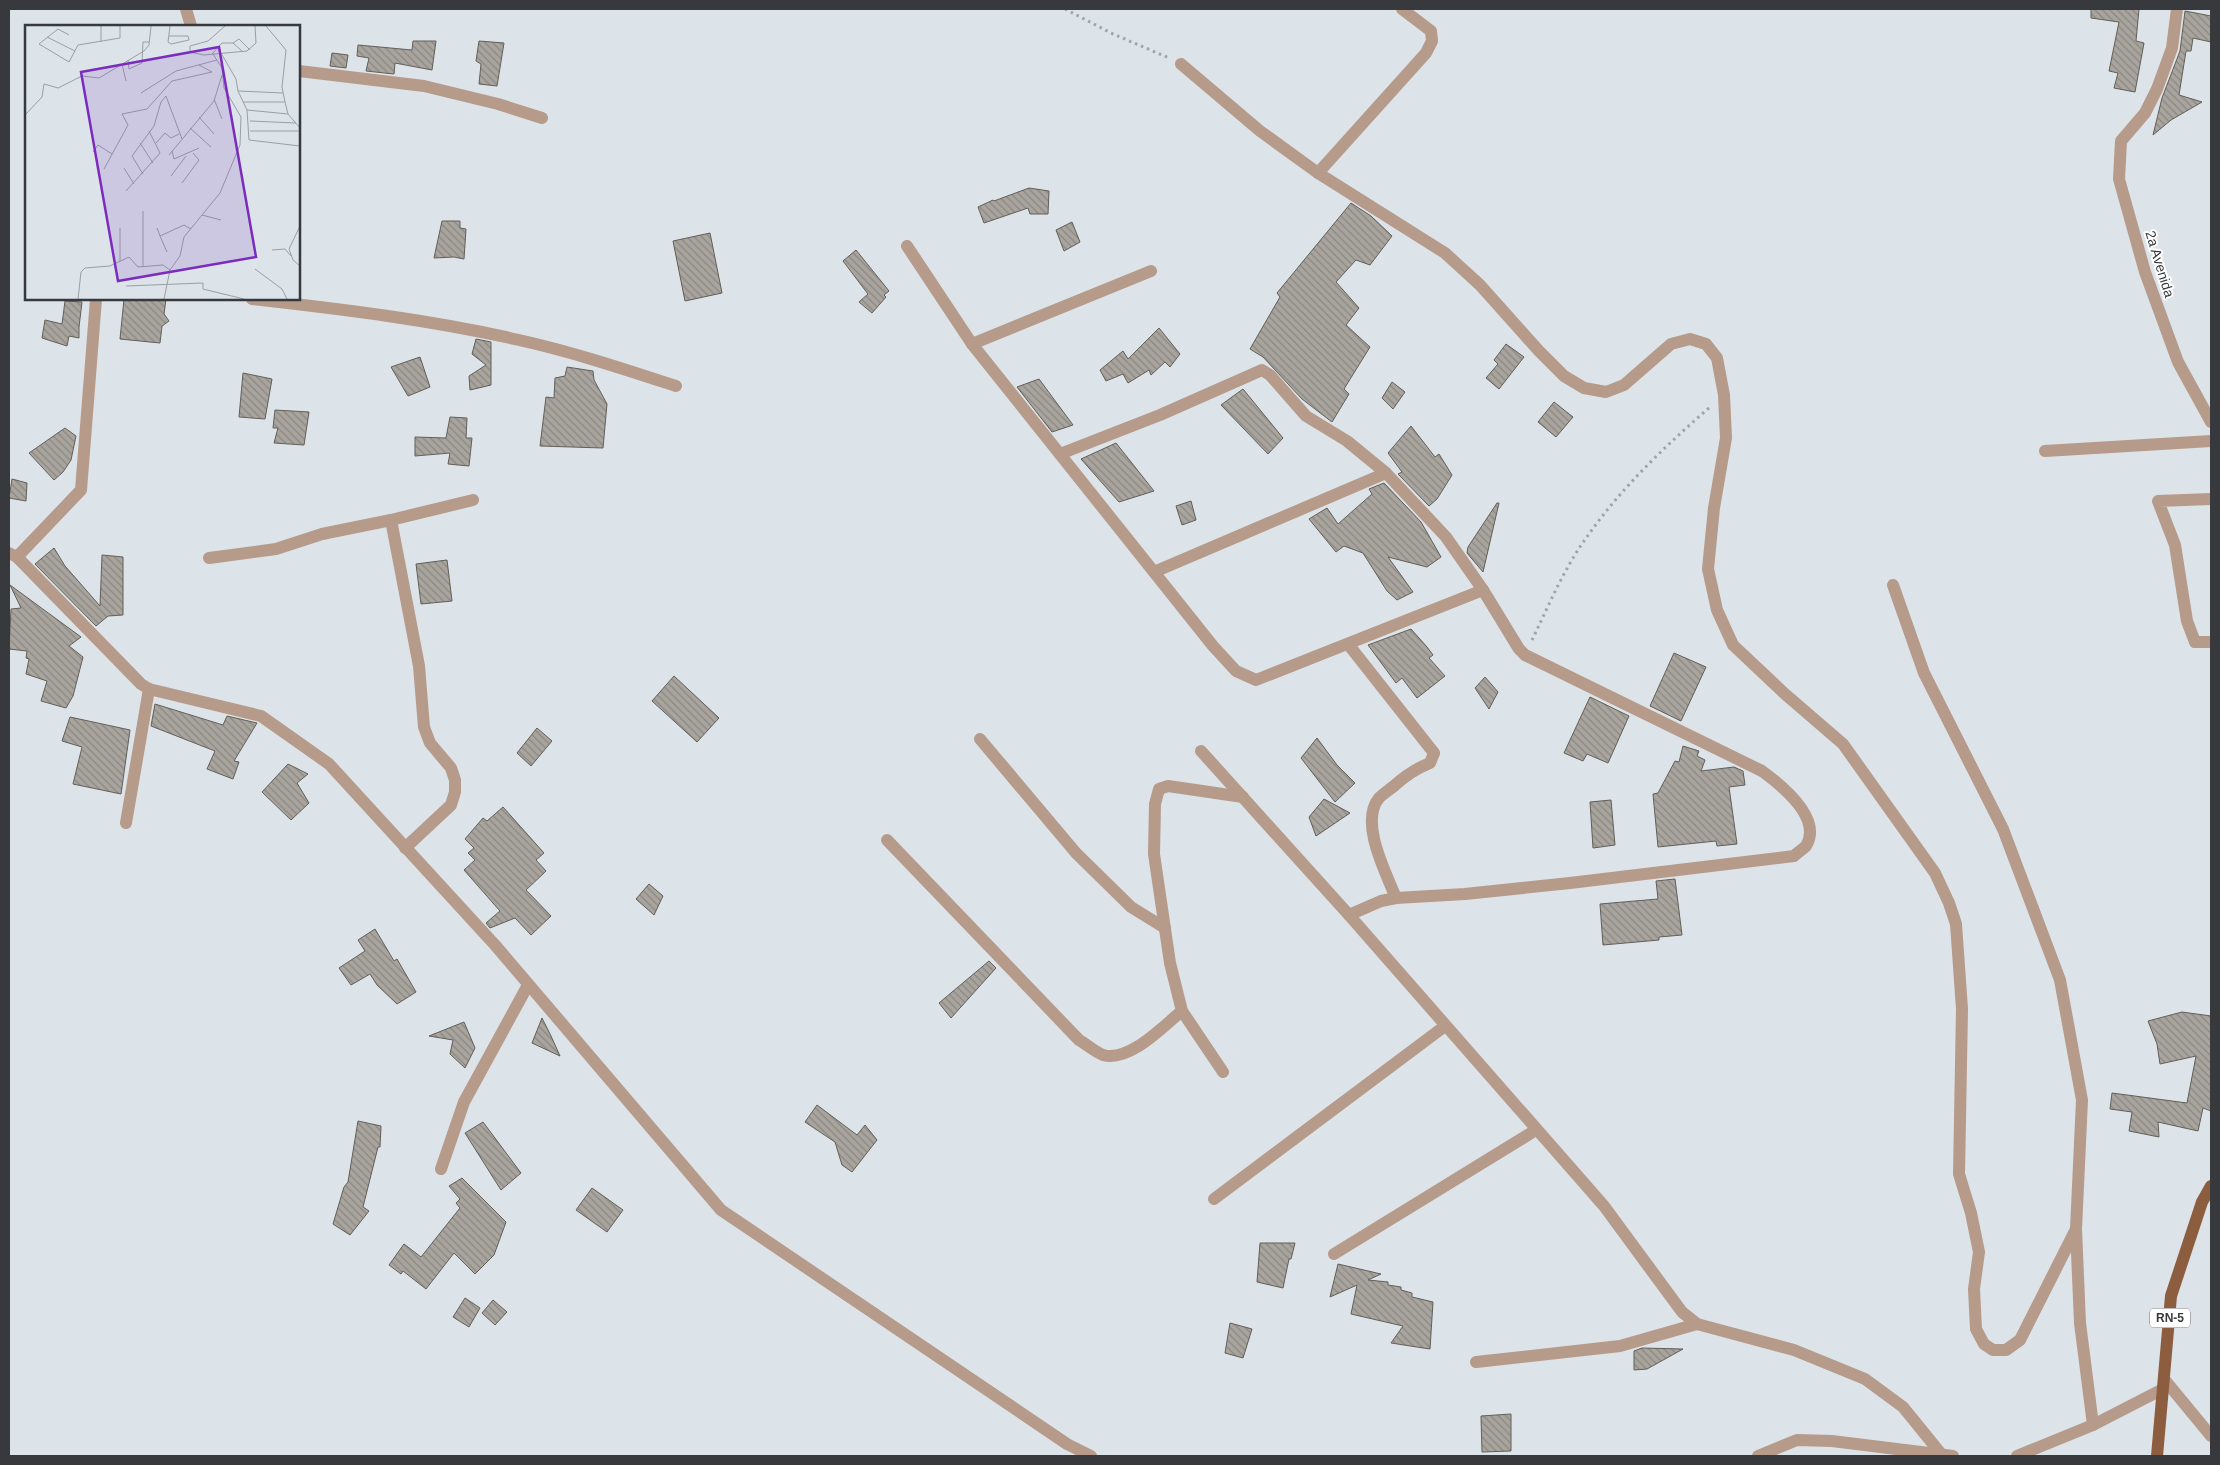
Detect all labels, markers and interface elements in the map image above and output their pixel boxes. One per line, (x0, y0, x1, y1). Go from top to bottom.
inset map (25, 25, 300, 300)
street label: 2a Avenida (2142, 229, 2178, 300)
road number: RN-5 (2150, 1309, 2190, 1328)

